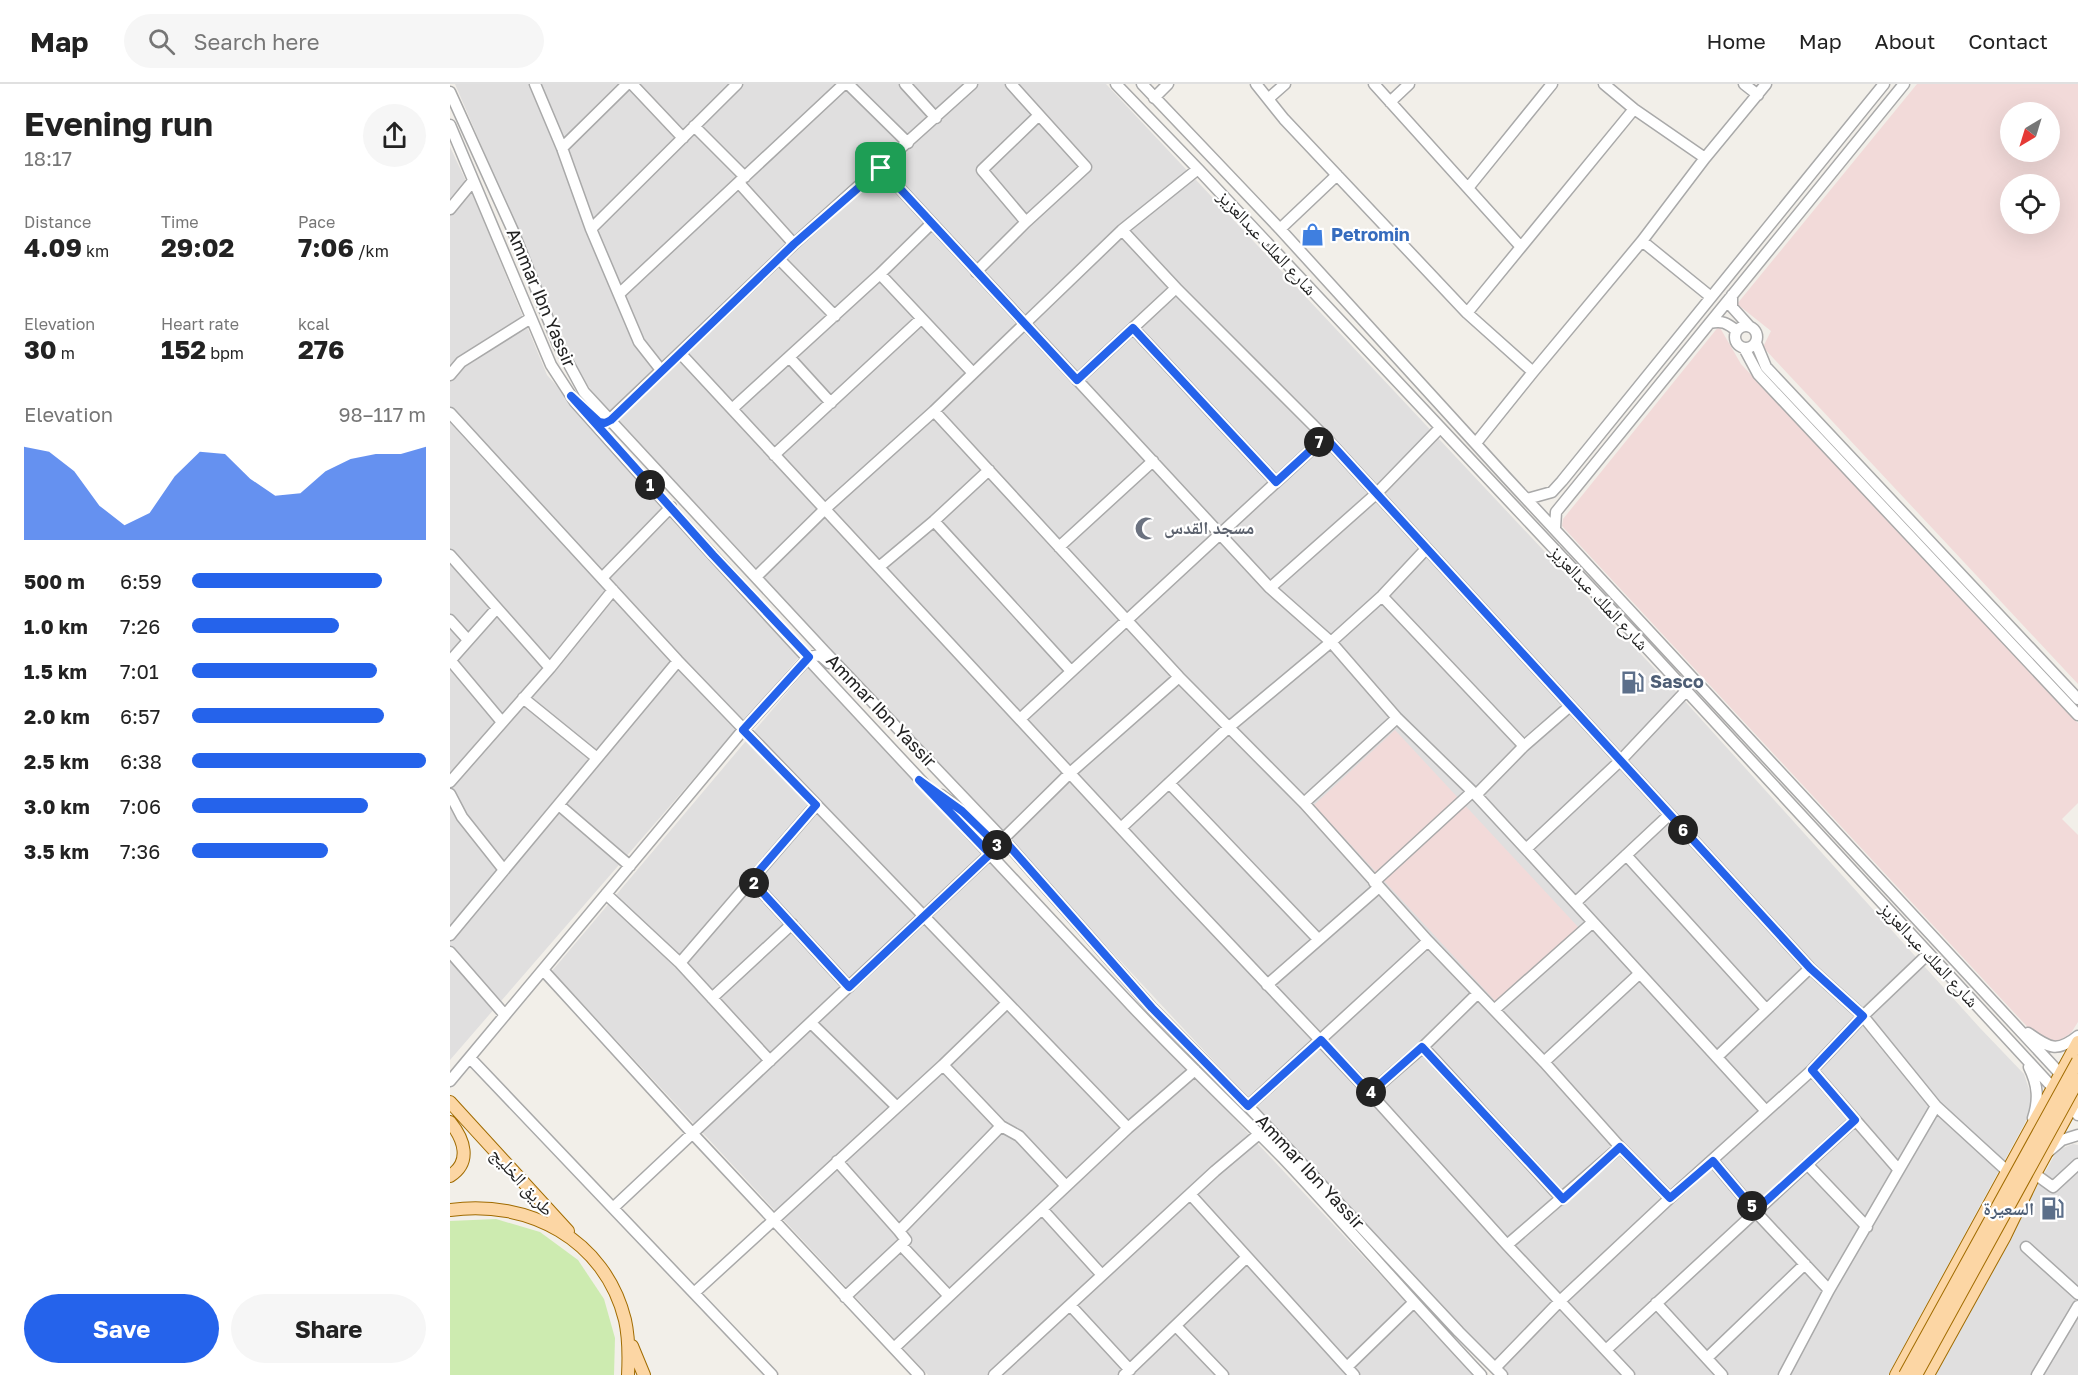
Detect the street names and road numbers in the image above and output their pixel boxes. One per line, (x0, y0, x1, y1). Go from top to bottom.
street label: شارع الملك عبدالعزيز (1212, 185, 1322, 300)
street label: Ammar Ibn Yassir (503, 225, 581, 371)
street label: شارع الملك عبدالعزيز (1544, 540, 1654, 655)
street label: Ammar Ibn Yassir (822, 649, 941, 772)
street label: شارع الملك عبدالعزيز (1874, 897, 1984, 1012)
street label: Ammar Ibn Yassir (1252, 1109, 1370, 1233)
street label: طريق الخليج (485, 1143, 559, 1221)

